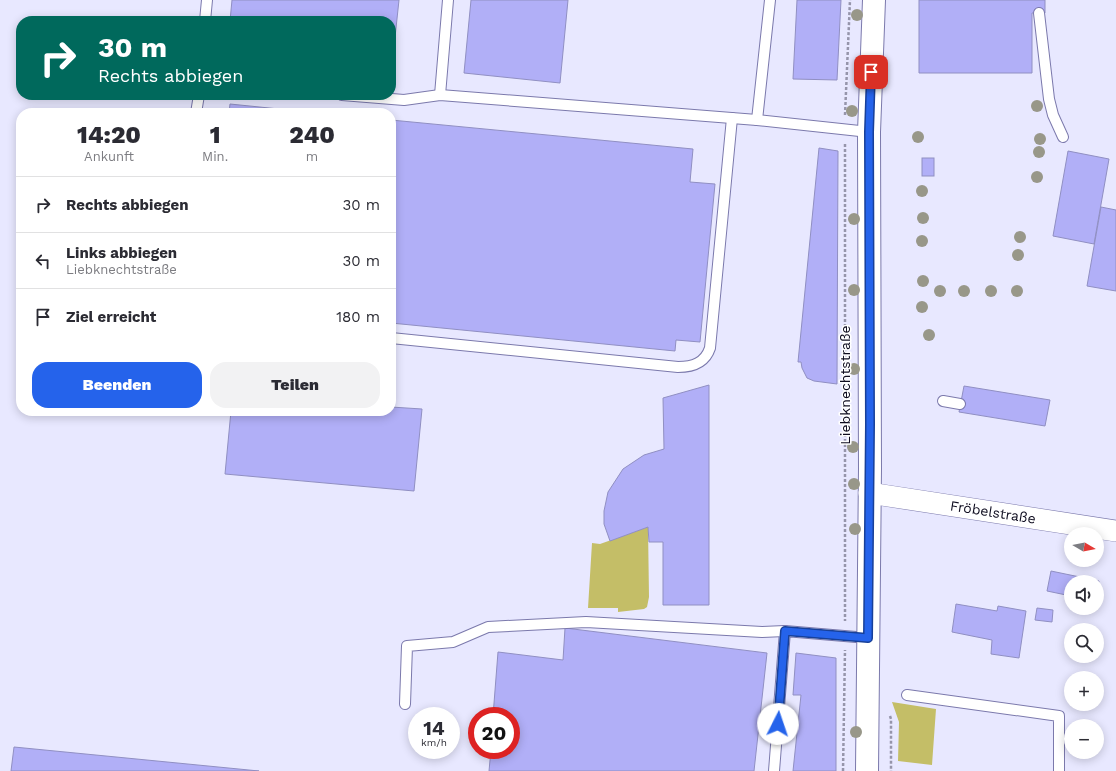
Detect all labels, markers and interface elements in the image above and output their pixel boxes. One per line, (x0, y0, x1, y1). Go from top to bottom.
text: 30 m (98, 31, 167, 64)
icon: right (32, 32, 84, 84)
pin (854, 55, 888, 89)
icon: arrive (860, 61, 882, 83)
text: Rechts abbiegen (98, 65, 243, 86)
text: 14:20 (77, 121, 141, 149)
text: 1 (210, 121, 220, 149)
text: 240 (289, 121, 335, 149)
text: Ankunft (84, 149, 134, 164)
text: Min. (202, 149, 228, 164)
text: m (306, 149, 318, 164)
icon: right (32, 194, 54, 216)
text: Rechts abbiegen (66, 196, 188, 214)
text: 30 m (343, 196, 380, 214)
text: Links abbiegen (66, 244, 177, 262)
icon: left (32, 250, 54, 272)
text: 30 m (343, 252, 380, 270)
text: Liebknechtstraße (66, 262, 177, 277)
icon: arrive (32, 306, 54, 328)
text: Ziel erreicht (66, 308, 156, 326)
text: 180 m (336, 308, 380, 326)
street label: Liebknechtstraße (837, 325, 853, 445)
button: Beenden (32, 362, 202, 408)
button: Teilen (210, 362, 380, 408)
street label: Fröbelstraße (949, 497, 1037, 527)
north arrow (1064, 527, 1104, 567)
map controls (1064, 527, 1104, 759)
button: sound (1064, 575, 1104, 615)
button: search (1064, 623, 1104, 663)
button: + (1064, 671, 1104, 711)
position arrow (757, 703, 799, 745)
speed limit sign: 20 (468, 707, 520, 759)
text: 14 (423, 716, 445, 740)
button: − (1064, 719, 1104, 759)
text: km/h (421, 737, 447, 748)

